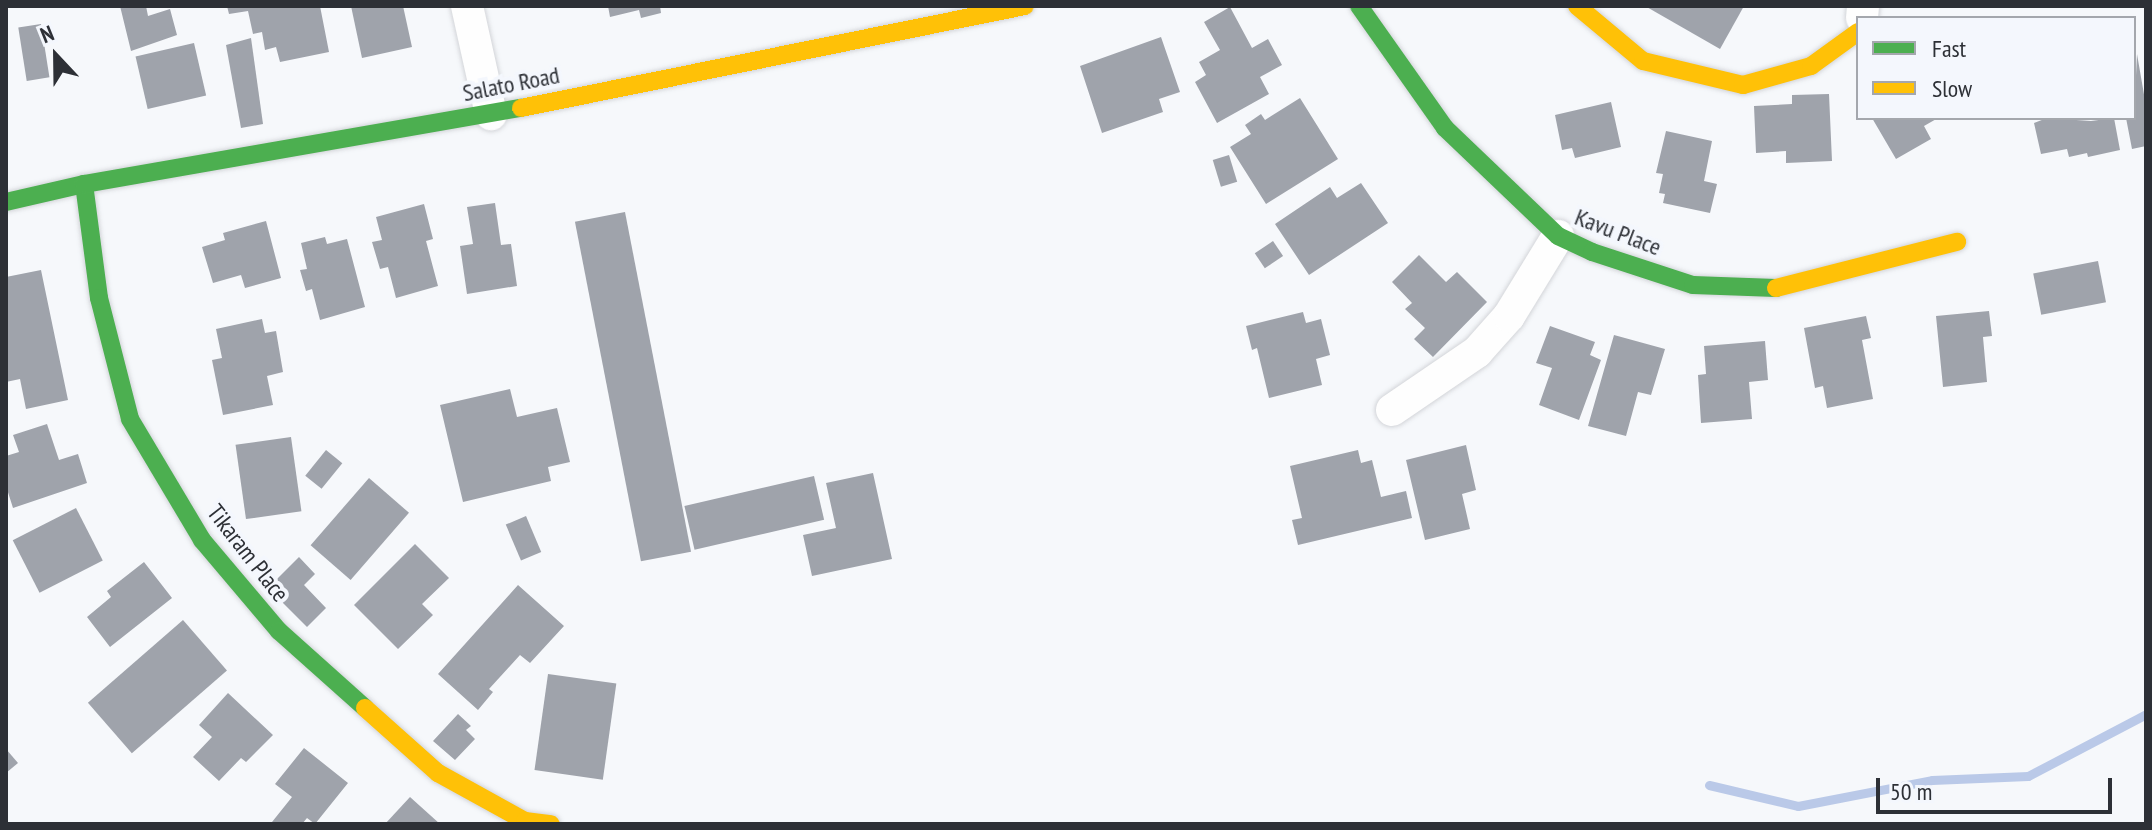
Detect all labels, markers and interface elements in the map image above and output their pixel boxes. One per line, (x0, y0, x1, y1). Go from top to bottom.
north arrow (16, 16, 96, 96)
legend (1856, 16, 2136, 120)
text: N (36, 19, 58, 49)
text: Fast (1932, 33, 1966, 64)
street label: Salato Road (460, 61, 562, 107)
text: Slow (1932, 73, 1972, 104)
street label: Kavu Place (1571, 202, 1665, 262)
street label: Tikaram Place (201, 499, 295, 607)
scale bar (1880, 762, 2116, 812)
text: 50 m (1890, 776, 1932, 807)

